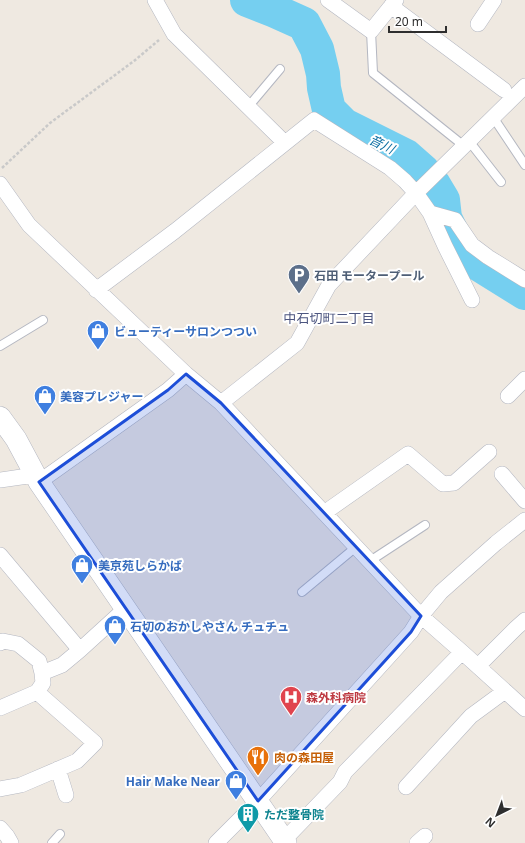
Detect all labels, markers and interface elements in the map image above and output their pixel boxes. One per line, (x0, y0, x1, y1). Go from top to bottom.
scale bar (389, 8, 446, 34)
text: 20 m (395, 13, 423, 30)
water label: 音川 (366, 130, 399, 159)
parking icon: 石田 モータープール (286, 262, 312, 295)
place label: 石田 モータープール (314, 267, 424, 284)
district label: 中石切町二丁目 (283, 309, 375, 327)
shop icon: ビューティーサロンつつい (85, 318, 111, 351)
place label: ビューティーサロンつつい (114, 323, 257, 340)
shop icon: 美容プレジャー (32, 383, 58, 416)
place label: 美容プレジャー (60, 388, 143, 405)
shop icon: 美京苑しらかば (69, 552, 95, 585)
place label: 美京苑しらかば (98, 557, 182, 574)
shop icon: 石切のおかしやさん チュチュ (102, 613, 128, 646)
place label: 石切のおかしやさん チュチュ (130, 618, 289, 635)
hospital icon: 森外科病院 (278, 684, 304, 717)
place label: 森外科病院 (306, 689, 366, 706)
restaurant icon: 肉の森田屋 (245, 744, 271, 777)
place label: 肉の森田屋 (274, 749, 334, 766)
shop icon: Hair Make Near (223, 768, 249, 801)
place label: Hair Make Near (126, 773, 221, 790)
north arrow (477, 795, 517, 835)
building icon: ただ整骨院 (235, 801, 261, 834)
place label: ただ整骨院 (264, 806, 324, 823)
text: N (482, 814, 498, 831)

